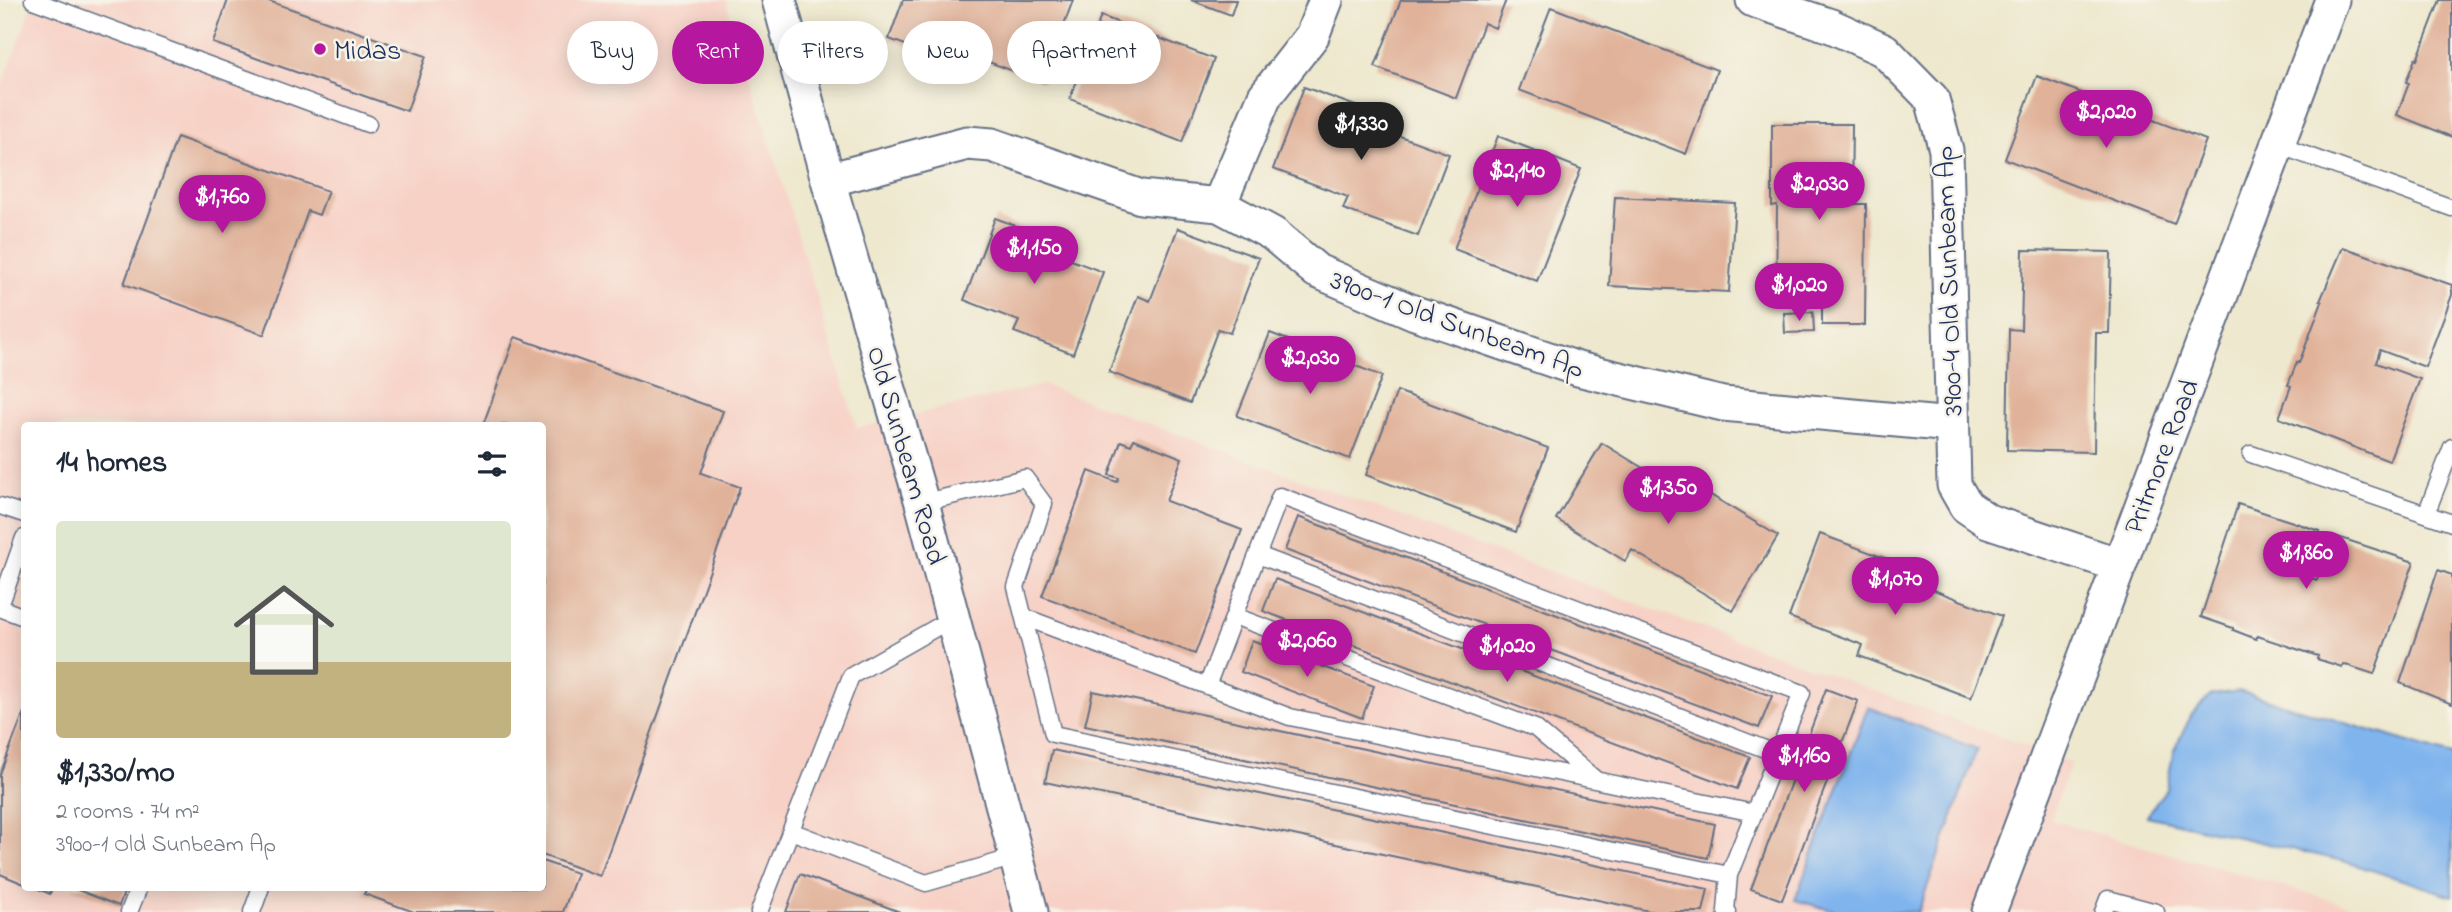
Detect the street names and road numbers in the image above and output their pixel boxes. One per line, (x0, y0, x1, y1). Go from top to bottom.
street label: 3900-4 Old Sunbeam Ap (1925, 145, 1976, 417)
street label: 3900-1 Old Sunbeam Ap (1324, 261, 1590, 391)
street label: Old Sunbeam Road (854, 342, 956, 570)
street label: Pritmore Road (2115, 374, 2212, 541)

